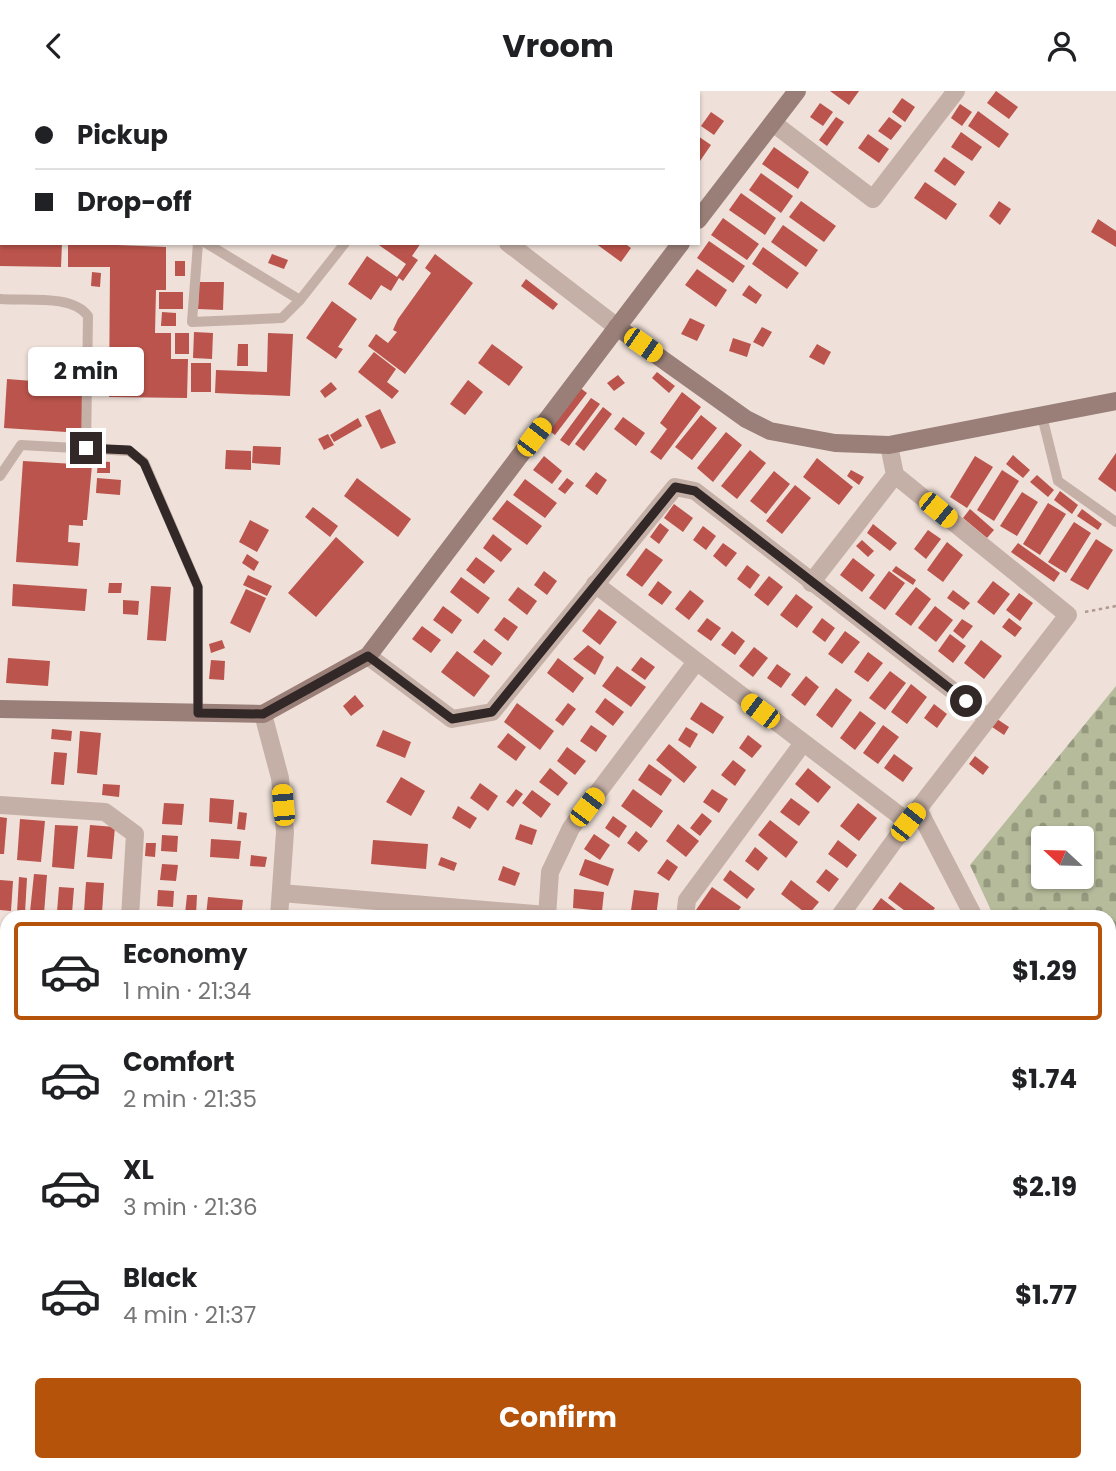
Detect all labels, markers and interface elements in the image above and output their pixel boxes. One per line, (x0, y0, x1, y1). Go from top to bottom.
text: Vroom (502, 23, 614, 68)
icon: back (35, 27, 73, 65)
icon: person (1043, 27, 1081, 65)
text: Pickup (77, 117, 168, 153)
text: Drop-off (77, 184, 192, 220)
car (620, 324, 667, 366)
callout: 2 min (28, 347, 144, 395)
text: 2 min (54, 355, 118, 387)
car (513, 414, 556, 460)
route end (70, 432, 102, 464)
car (916, 489, 961, 531)
route start (950, 685, 982, 717)
car (737, 690, 784, 732)
car (271, 783, 296, 827)
car (566, 784, 609, 830)
car (887, 799, 930, 845)
north arrow (1031, 826, 1094, 889)
map controls (1031, 826, 1094, 889)
text: Economy (123, 936, 247, 972)
icon: car (39, 940, 102, 1003)
text: $1.29 (1012, 953, 1077, 989)
text: 1 min · 21:34 (123, 975, 251, 1007)
text: Comfort (123, 1044, 235, 1080)
icon: car (39, 1048, 102, 1111)
text: $1.74 (1011, 1061, 1077, 1097)
text: 2 min · 21:35 (123, 1083, 257, 1115)
text: XL (123, 1152, 154, 1188)
icon: car (39, 1156, 102, 1219)
text: $2.19 (1012, 1169, 1077, 1205)
text: 3 min · 21:36 (123, 1191, 258, 1223)
text: Black (123, 1260, 197, 1296)
icon: car (39, 1264, 102, 1327)
text: $1.77 (1015, 1277, 1077, 1313)
text: 4 min · 21:37 (123, 1299, 256, 1331)
button: Confirm (35, 1378, 1081, 1458)

